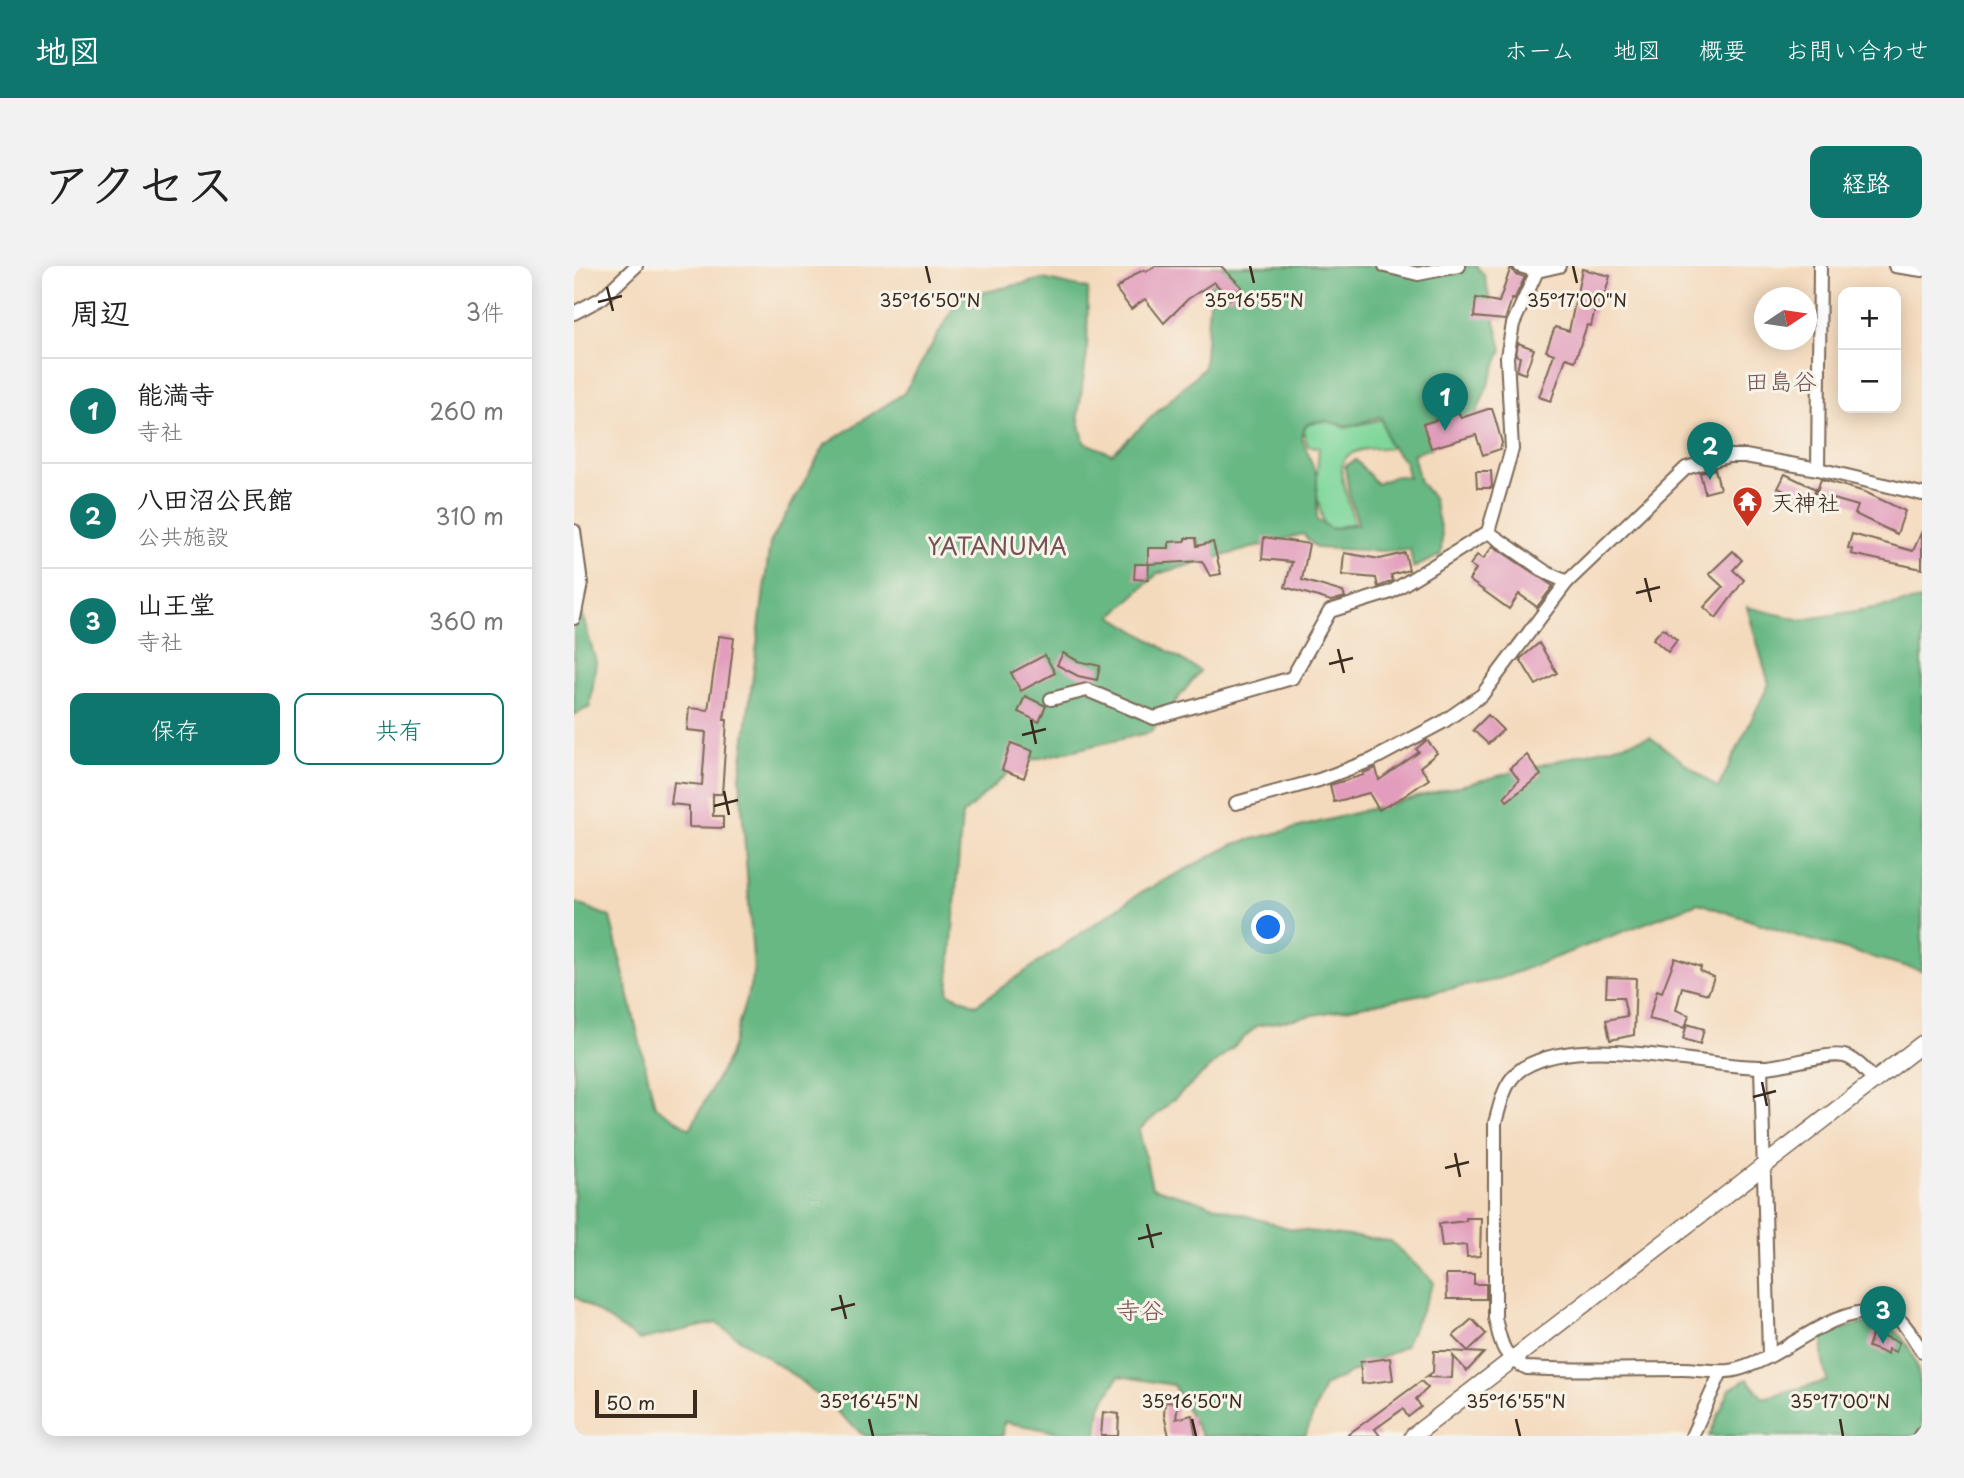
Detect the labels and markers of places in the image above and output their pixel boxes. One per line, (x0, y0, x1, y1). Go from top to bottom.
pin: 1 (1422, 373, 1468, 431)
pin: 2 (1687, 422, 1733, 480)
temple icon: 天神社 (1731, 484, 1765, 528)
place label: 天神社 (1771, 484, 1840, 519)
pin: 3 (1860, 1286, 1906, 1344)

